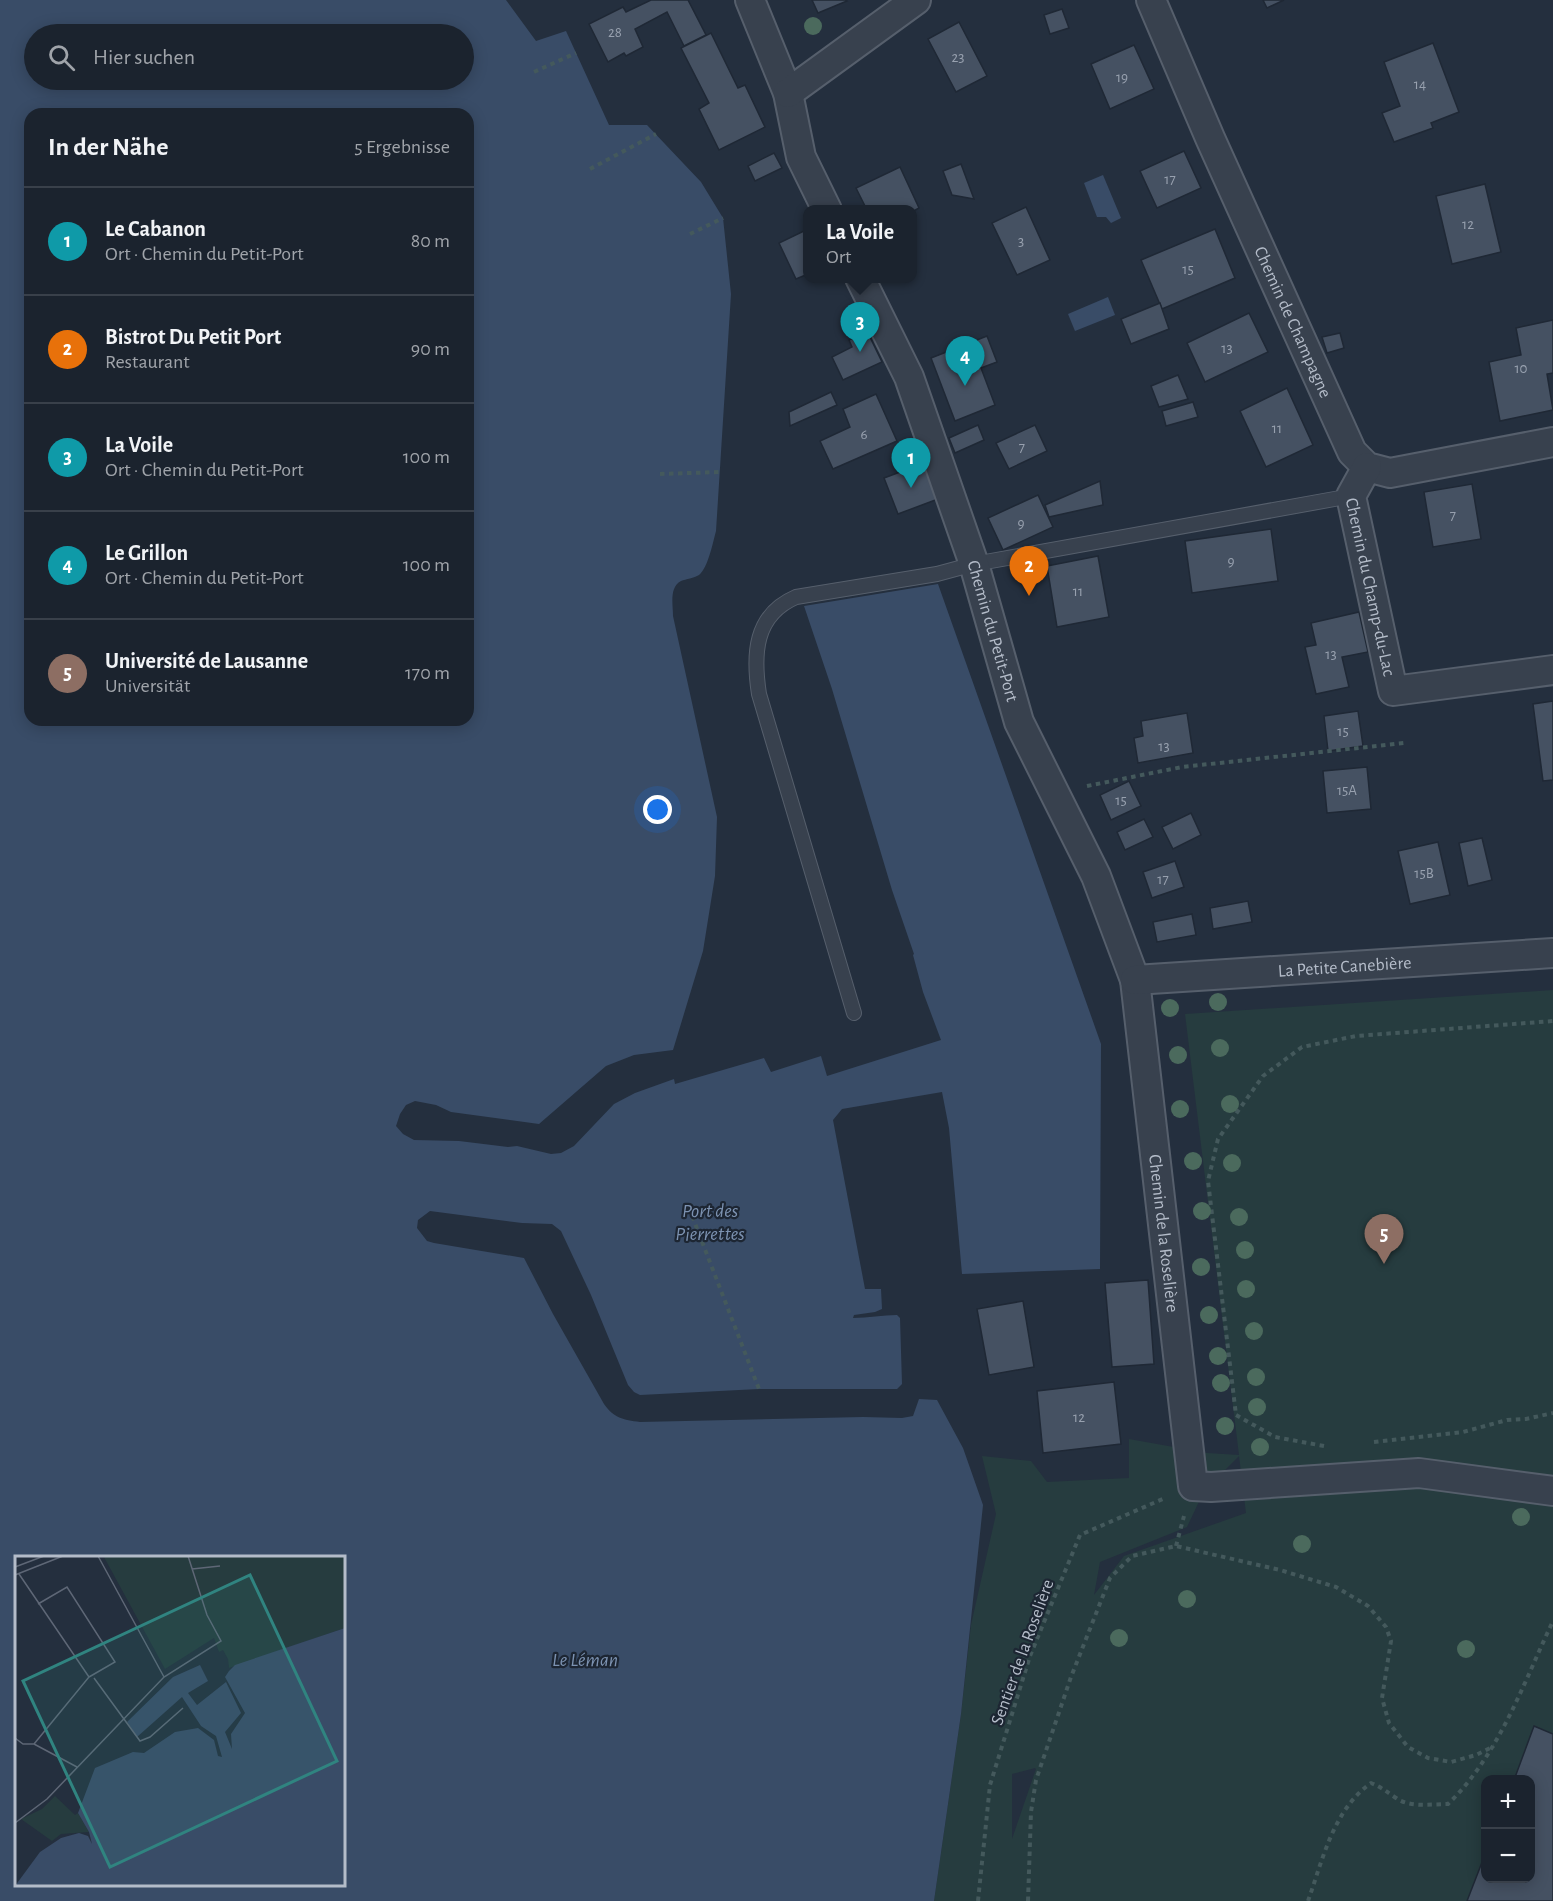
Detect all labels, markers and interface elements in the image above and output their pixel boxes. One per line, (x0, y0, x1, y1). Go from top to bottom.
search box (24, 24, 474, 90)
house number: 28 (608, 25, 622, 40)
icon: search (45, 41, 78, 74)
text: Hier suchen (93, 46, 195, 68)
house number: 23 (951, 50, 965, 65)
house number: 19 (1116, 70, 1128, 85)
house number: 14 (1414, 77, 1426, 92)
text: In der Nähe (48, 134, 168, 160)
text: 5 Ergebnisse (354, 137, 450, 157)
house number: 17 (1164, 172, 1176, 187)
popup (803, 205, 917, 283)
house number: 12 (1462, 217, 1474, 232)
text: Le Cabanon (105, 218, 206, 240)
text: La Voile (826, 221, 894, 243)
text: 1 (64, 231, 71, 251)
text: 80 m (411, 231, 450, 251)
house number: 3 (1018, 234, 1024, 249)
text: Ort · Chemin du Petit-Port (105, 244, 304, 264)
street label: Chemin de Champagne (1250, 244, 1334, 401)
text: Ort (826, 247, 852, 267)
house number: 15 (1182, 262, 1194, 277)
pin: 3 (840, 302, 880, 352)
text: Bistrot Du Petit Port (105, 326, 281, 348)
pin: 4 (946, 336, 984, 386)
text: 2 (63, 339, 72, 359)
text: 90 m (411, 339, 450, 359)
house number: 13 (1221, 341, 1233, 356)
text: Restaurant (105, 352, 190, 372)
house number: 10 (1514, 361, 1528, 376)
house number: 11 (1272, 421, 1282, 436)
house number: 6 (860, 427, 868, 442)
text: La Voile (105, 434, 173, 456)
pin: 1 (892, 438, 930, 488)
house number: 7 (1019, 440, 1025, 455)
text: 3 (63, 447, 72, 467)
text: 100 m (403, 447, 450, 467)
text: Ort · Chemin du Petit-Port (105, 460, 304, 480)
street label: Chemin du Champ-du-Lac (1342, 496, 1398, 678)
house number: 7 (1450, 508, 1456, 523)
house number: 9 (1017, 516, 1025, 531)
text: Le Grillon (105, 542, 188, 564)
pin: 2 (1010, 546, 1048, 596)
house number: 9 (1227, 554, 1235, 569)
text: 4 (62, 555, 73, 575)
text: 100 m (403, 555, 450, 575)
street label: Chemin du Petit-Port (963, 559, 1021, 704)
text: Ort · Chemin du Petit-Port (105, 568, 304, 588)
house number: 11 (1073, 584, 1083, 599)
house number: 13 (1325, 647, 1337, 662)
text: Université de Lausanne (105, 650, 308, 672)
text: 5 (63, 663, 72, 683)
text: 170 m (405, 663, 450, 683)
text: Universität (105, 676, 190, 696)
house number: 15 (1337, 724, 1349, 739)
house number: 13 (1158, 739, 1170, 754)
house number: 15A (1337, 783, 1357, 798)
house number: 15 (1115, 793, 1127, 808)
your location (643, 795, 672, 824)
house number: 15B (1414, 866, 1434, 881)
house number: 17 (1157, 872, 1169, 887)
street label: La Petite Canebière (1277, 954, 1412, 981)
street label: Chemin de la Roselière (1145, 1154, 1181, 1313)
water label: Port des Pierrettes (675, 1201, 745, 1244)
pin: 5 (1364, 1214, 1404, 1264)
house number: 12 (1073, 1410, 1085, 1425)
inset map (15, 1556, 345, 1886)
street label: Sentier de la Roselière (988, 1577, 1058, 1728)
water label: Le Léman (552, 1650, 618, 1670)
map controls (1481, 1775, 1535, 1883)
button: + (1481, 1775, 1535, 1829)
button: − (1481, 1829, 1535, 1883)

